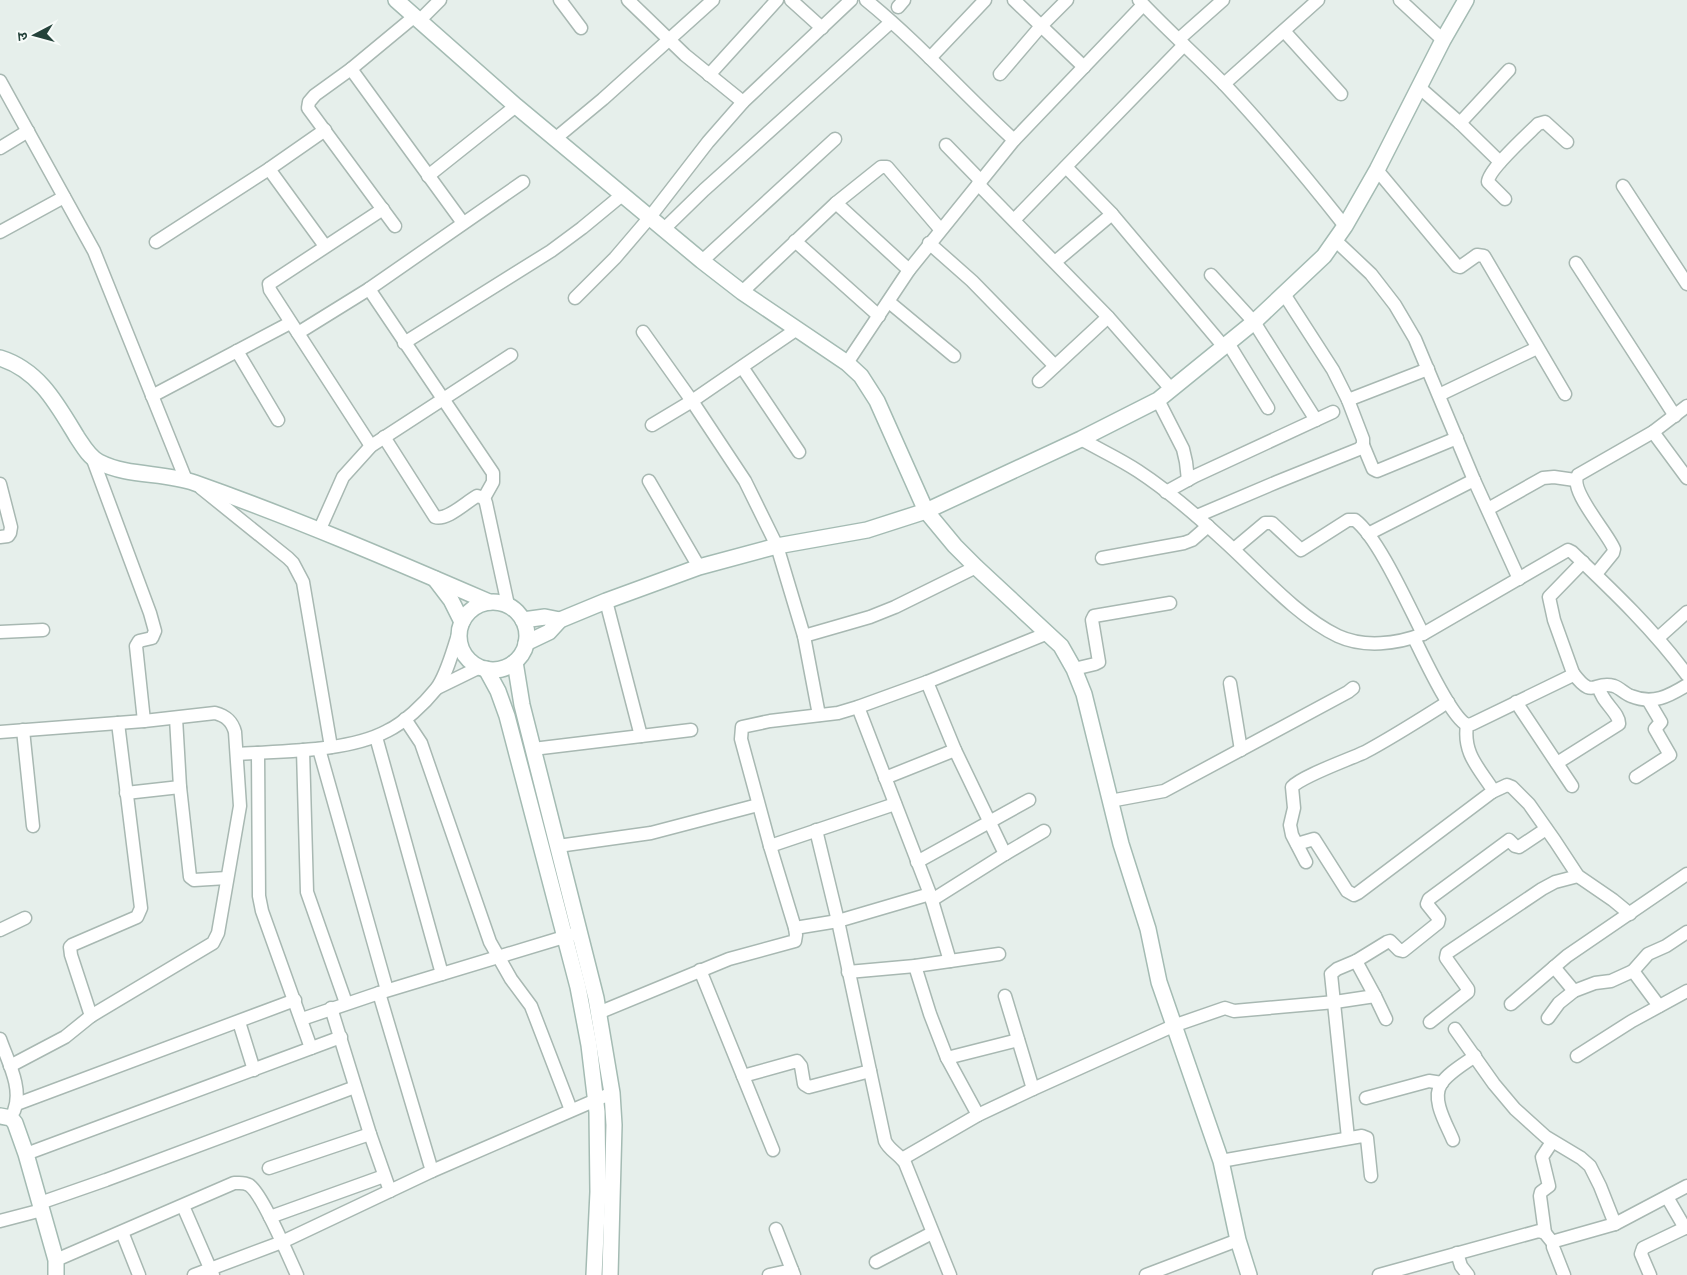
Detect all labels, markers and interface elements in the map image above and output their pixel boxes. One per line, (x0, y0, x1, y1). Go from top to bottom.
north arrow (10, 10, 60, 60)
text: उ (13, 30, 33, 41)

